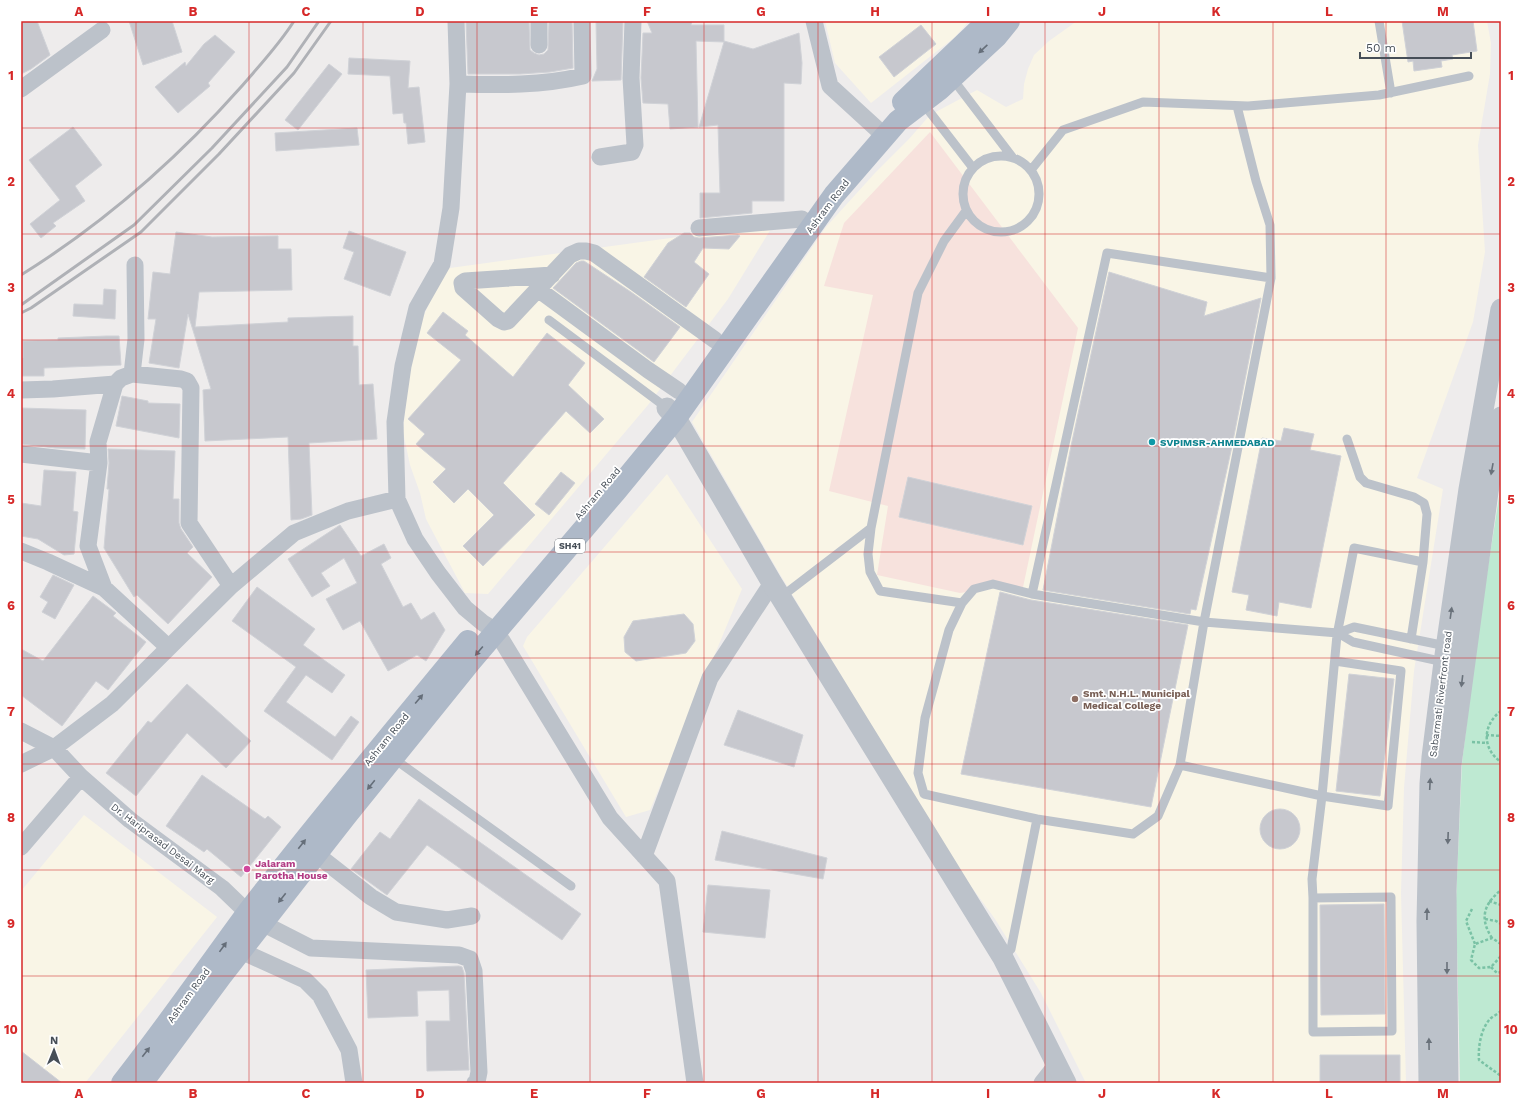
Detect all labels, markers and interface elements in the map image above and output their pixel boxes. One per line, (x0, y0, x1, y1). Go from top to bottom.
text: A (75, 4, 84, 19)
text: B (189, 4, 198, 19)
text: C (302, 4, 311, 19)
text: D (415, 4, 425, 19)
text: E (530, 4, 538, 19)
text: F (643, 4, 651, 19)
text: G (756, 4, 766, 19)
text: H (870, 4, 880, 19)
text: I (986, 4, 990, 19)
text: J (1098, 4, 1106, 19)
text: K (1211, 4, 1221, 19)
text: L (1325, 4, 1333, 19)
text: M (1437, 4, 1449, 19)
scale bar (1360, 34, 1471, 60)
text: 50 m (1366, 41, 1396, 55)
one-way arrow (978, 45, 988, 54)
text: 1 (8, 68, 14, 83)
text: 1 (1508, 68, 1514, 83)
text: 2 (7, 174, 15, 189)
text: 2 (1507, 174, 1515, 189)
street label: Ashram Road (803, 177, 851, 236)
text: 3 (7, 280, 15, 295)
text: 3 (1507, 280, 1515, 295)
text: 4 (7, 386, 16, 401)
text: 4 (1507, 386, 1516, 401)
marker: SVPIMSR-AHMEDABAD (1147, 437, 1157, 447)
place label: SVPIMSR-AHMEDABAD (1160, 437, 1275, 448)
one-way arrow (1488, 463, 1494, 475)
street label: Ashram Road (572, 465, 622, 522)
text: 5 (7, 492, 15, 507)
text: 5 (1507, 492, 1515, 507)
road number: SH41 (555, 539, 585, 553)
text: 6 (7, 598, 15, 613)
text: 6 (1507, 598, 1515, 613)
one-way arrow (1448, 607, 1454, 619)
street label: Sabarmati Riverfront road (1427, 630, 1454, 758)
one-way arrow (474, 646, 483, 657)
one-way arrow (1458, 675, 1465, 687)
place label: Smt. N.H.L. Municipal Medical College (1083, 688, 1190, 711)
one-way arrow (414, 694, 423, 705)
marker: Smt. N.H.L. Municipal Medical College (1070, 694, 1080, 704)
text: 7 (7, 704, 15, 719)
text: 7 (1507, 704, 1515, 719)
street label: Ashram Road (362, 711, 411, 768)
one-way arrow (1426, 778, 1433, 790)
one-way arrow (367, 780, 375, 791)
street label: Dr. Hariprasad Desai Marg (109, 801, 217, 886)
text: 8 (7, 810, 15, 825)
text: 8 (1507, 810, 1515, 825)
one-way arrow (1445, 832, 1451, 845)
one-way arrow (298, 839, 307, 850)
place label: Jalaram Parotha House (255, 858, 328, 881)
marker: Jalaram Parotha House (242, 864, 252, 874)
one-way arrow (277, 893, 286, 904)
one-way arrow (1424, 907, 1430, 920)
text: 9 (7, 916, 15, 931)
text: 9 (1507, 916, 1515, 931)
one-way arrow (219, 942, 227, 953)
one-way arrow (1444, 962, 1450, 975)
street label: Ashram Road (165, 966, 212, 1025)
text: 10 (4, 1022, 18, 1037)
text: 10 (1504, 1022, 1518, 1037)
north arrow (34, 1030, 74, 1070)
text: N (50, 1034, 58, 1047)
one-way arrow (1426, 1037, 1432, 1050)
one-way arrow (142, 1047, 151, 1058)
text: A (75, 1086, 84, 1101)
text: B (189, 1086, 198, 1101)
text: C (302, 1086, 311, 1101)
text: D (415, 1086, 425, 1101)
text: E (530, 1086, 538, 1101)
text: F (643, 1086, 651, 1101)
text: G (756, 1086, 766, 1101)
text: H (870, 1086, 880, 1101)
text: I (986, 1086, 990, 1101)
text: J (1098, 1086, 1106, 1101)
text: K (1211, 1086, 1221, 1101)
text: L (1325, 1086, 1333, 1101)
text: M (1437, 1086, 1449, 1101)

